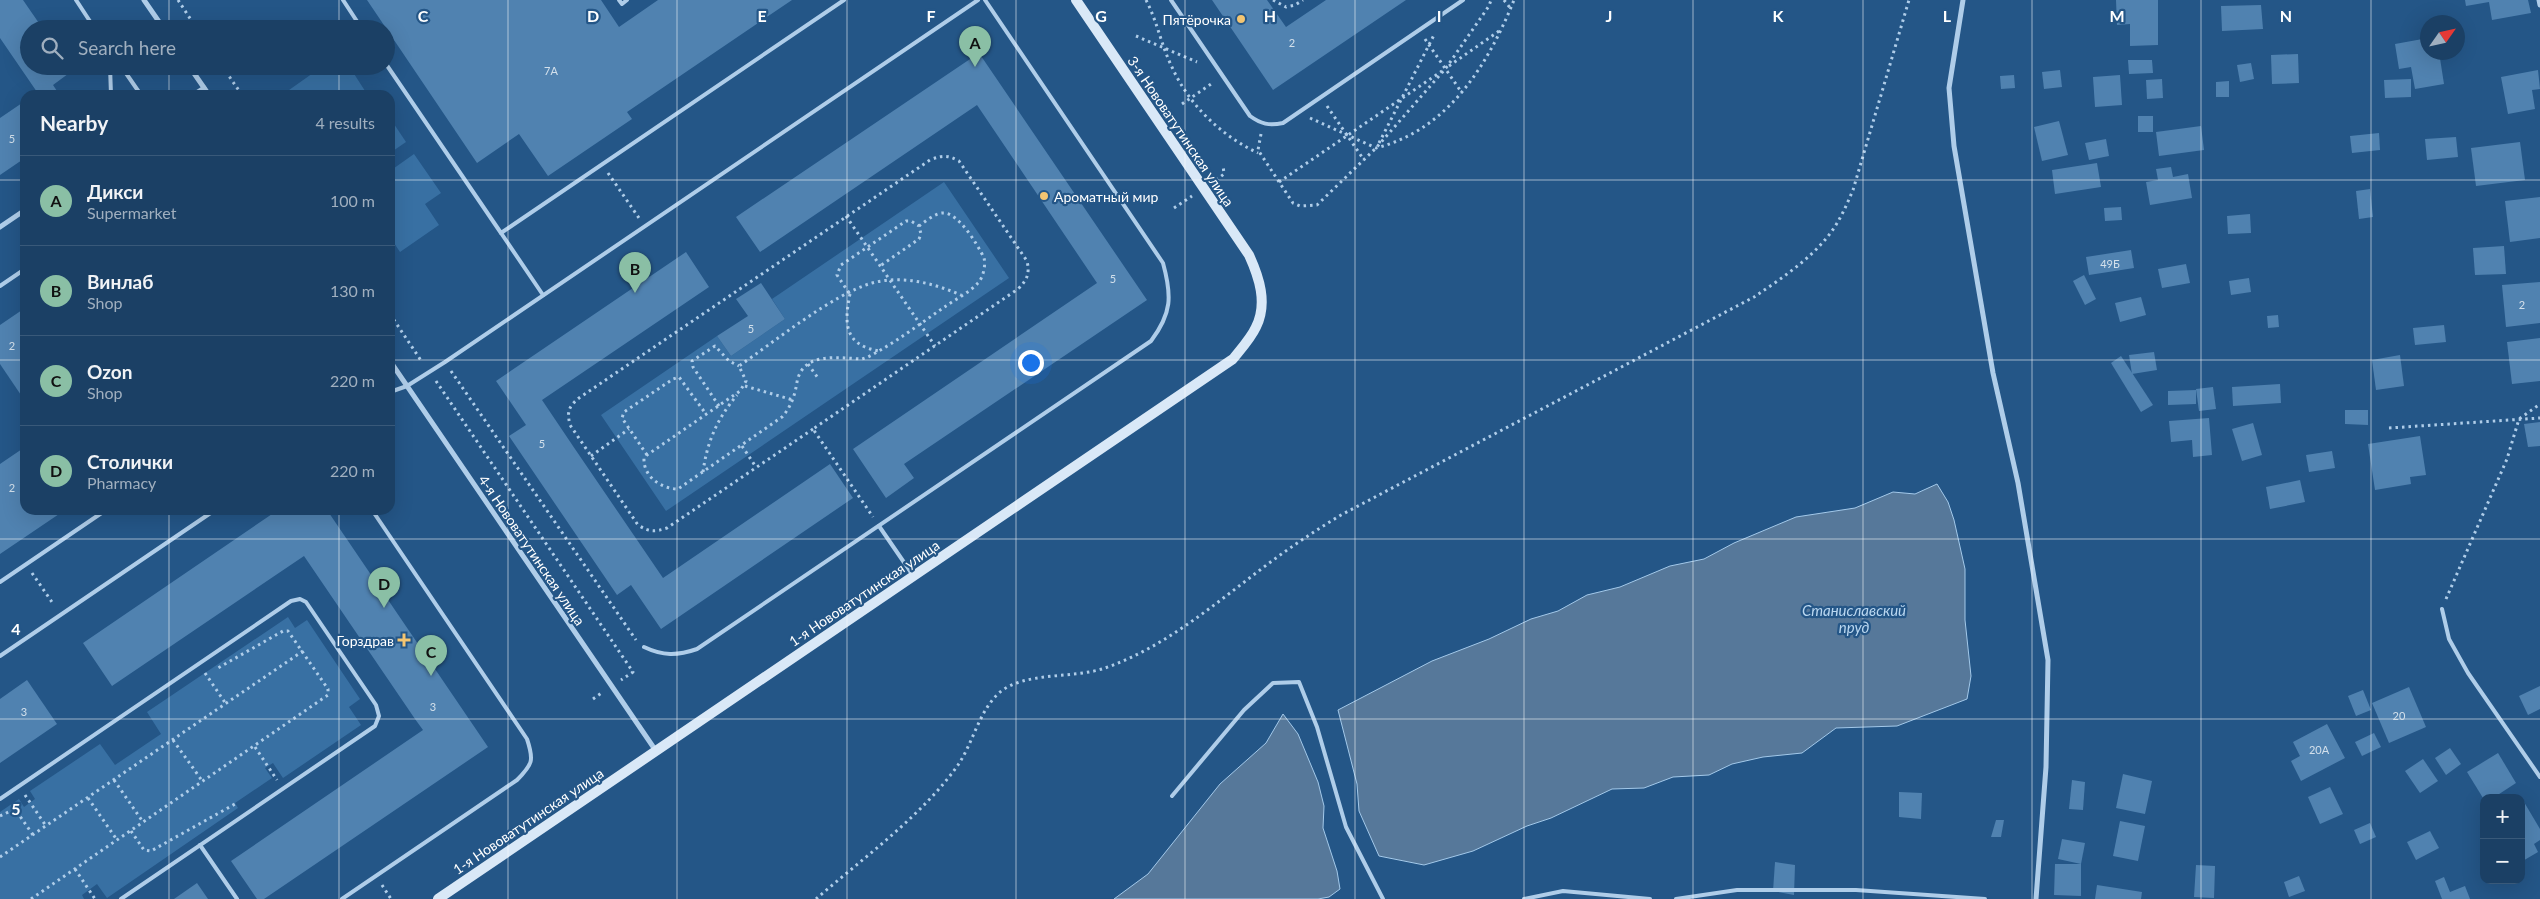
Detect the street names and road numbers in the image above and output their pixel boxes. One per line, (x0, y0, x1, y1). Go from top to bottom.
street label: 3-я Нововатутинская улица (1124, 53, 1238, 209)
street label: 4-я Нововатутинская улица (475, 472, 589, 628)
street label: 1-я Нововатутинская улица (786, 536, 942, 650)
street label: 1-я Нововатутинская улица (450, 764, 606, 878)

